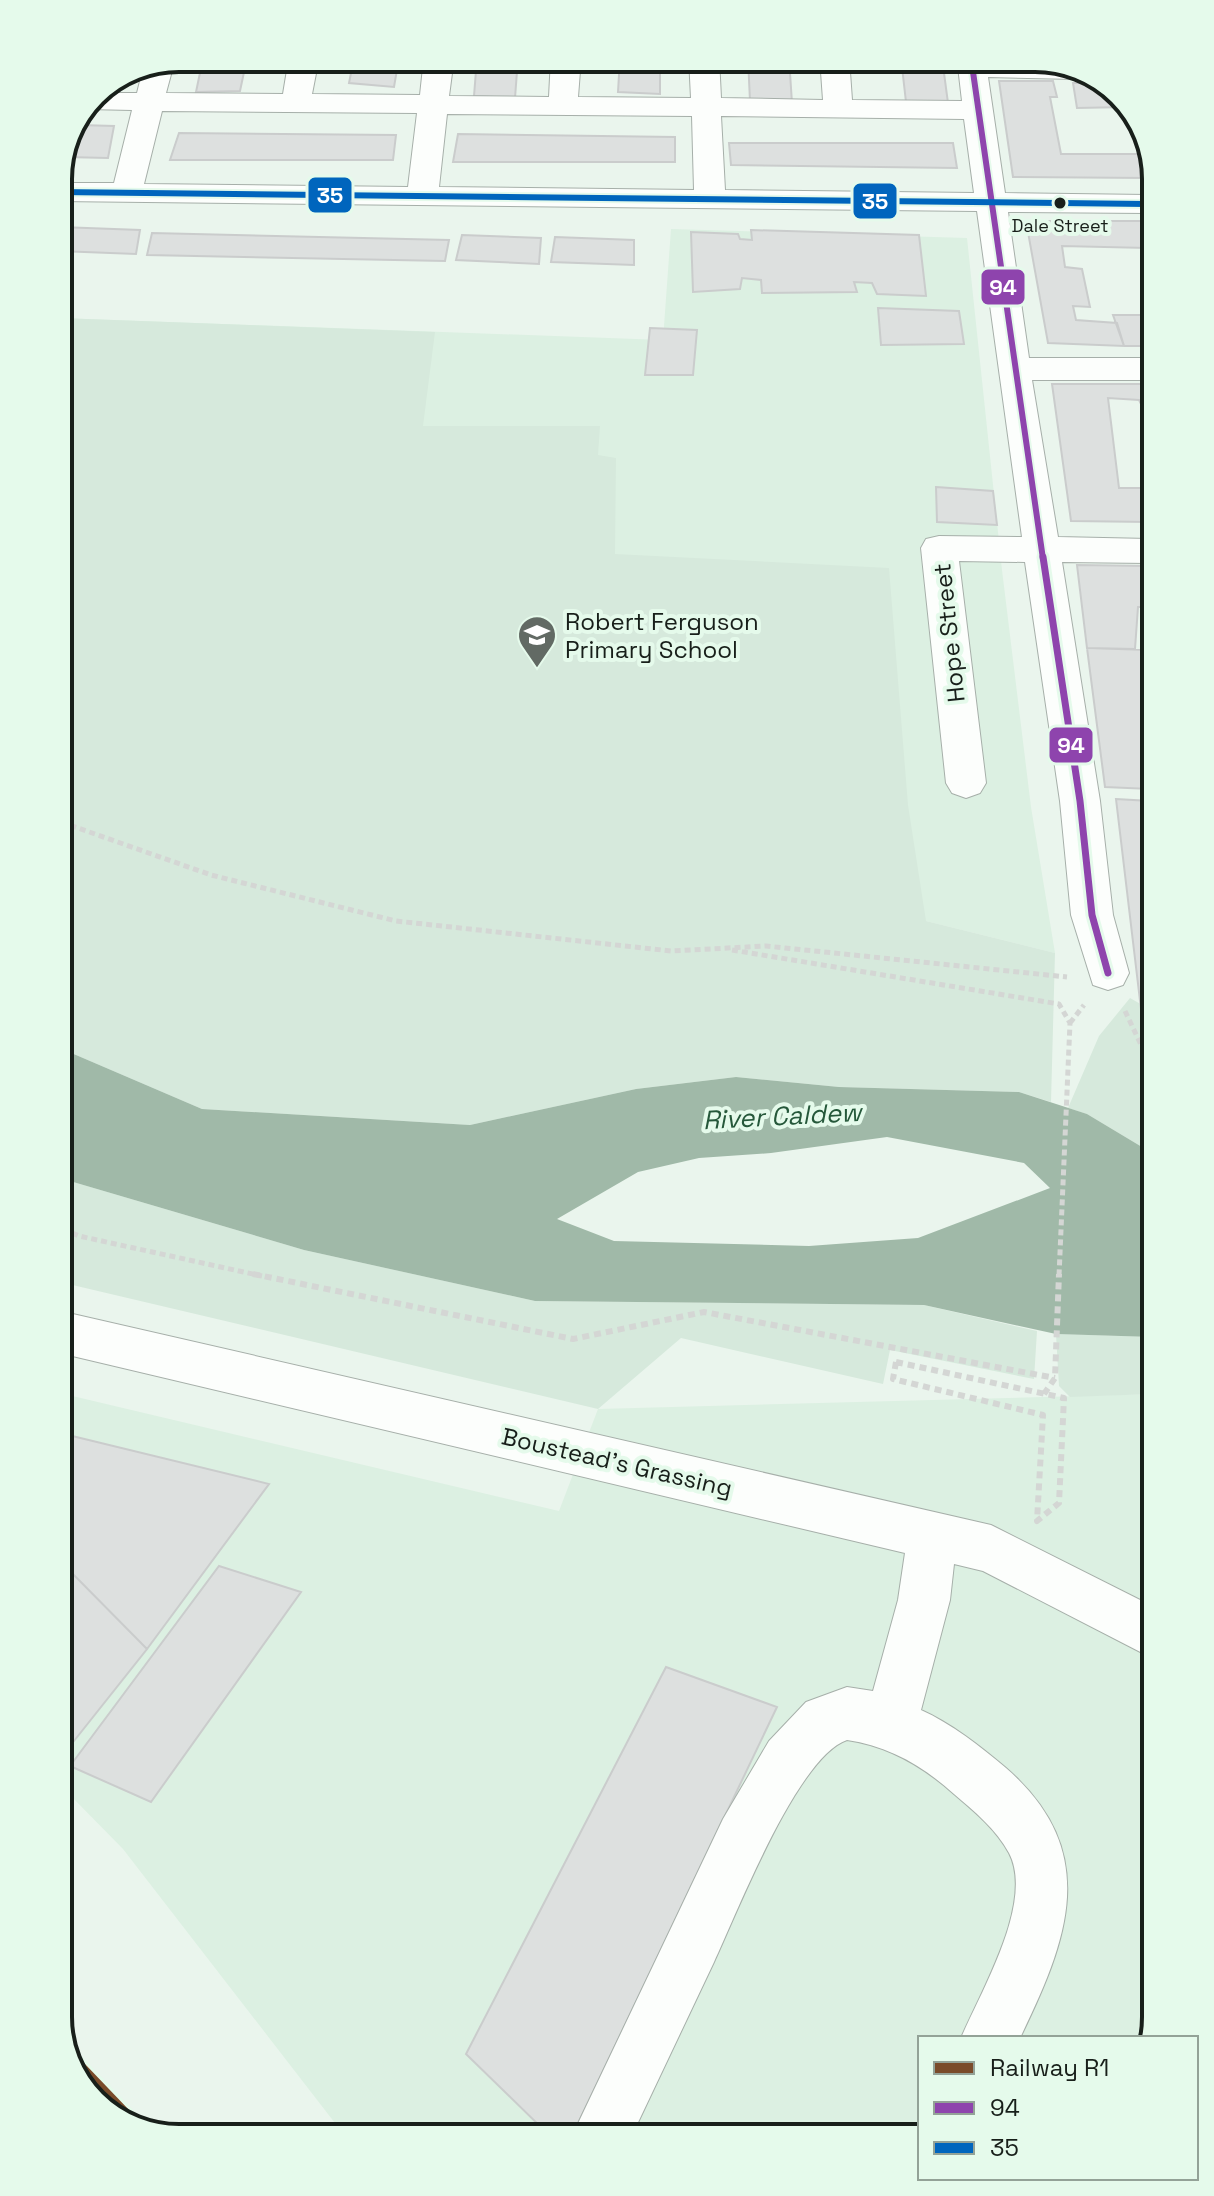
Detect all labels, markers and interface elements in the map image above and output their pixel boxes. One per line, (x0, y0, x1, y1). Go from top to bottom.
line badge: 35 (307, 176, 353, 214)
text: 35 (317, 181, 343, 209)
line badge: 35 (852, 182, 898, 220)
text: 35 (862, 187, 888, 215)
marker: Dale Street (1052, 195, 1068, 211)
place label: Dale Street (1012, 214, 1108, 237)
line badge: 94 (980, 268, 1026, 306)
text: 94 (989, 273, 1017, 301)
street label: Hope Street (926, 562, 972, 704)
place label: Robert Ferguson Primary School (565, 606, 759, 665)
school or university icon: Robert Ferguson Primary School (516, 614, 558, 669)
line badge: 94 (1048, 726, 1094, 764)
text: 94 (1057, 731, 1085, 759)
water label: River Caldew (702, 1095, 864, 1137)
street label: Boustead's Grassing (499, 1420, 735, 1504)
legend (918, 2036, 1198, 2180)
text: Railway R1 (990, 2052, 1109, 2083)
text: 94 (990, 2092, 1020, 2123)
text: 35 (990, 2132, 1019, 2163)

